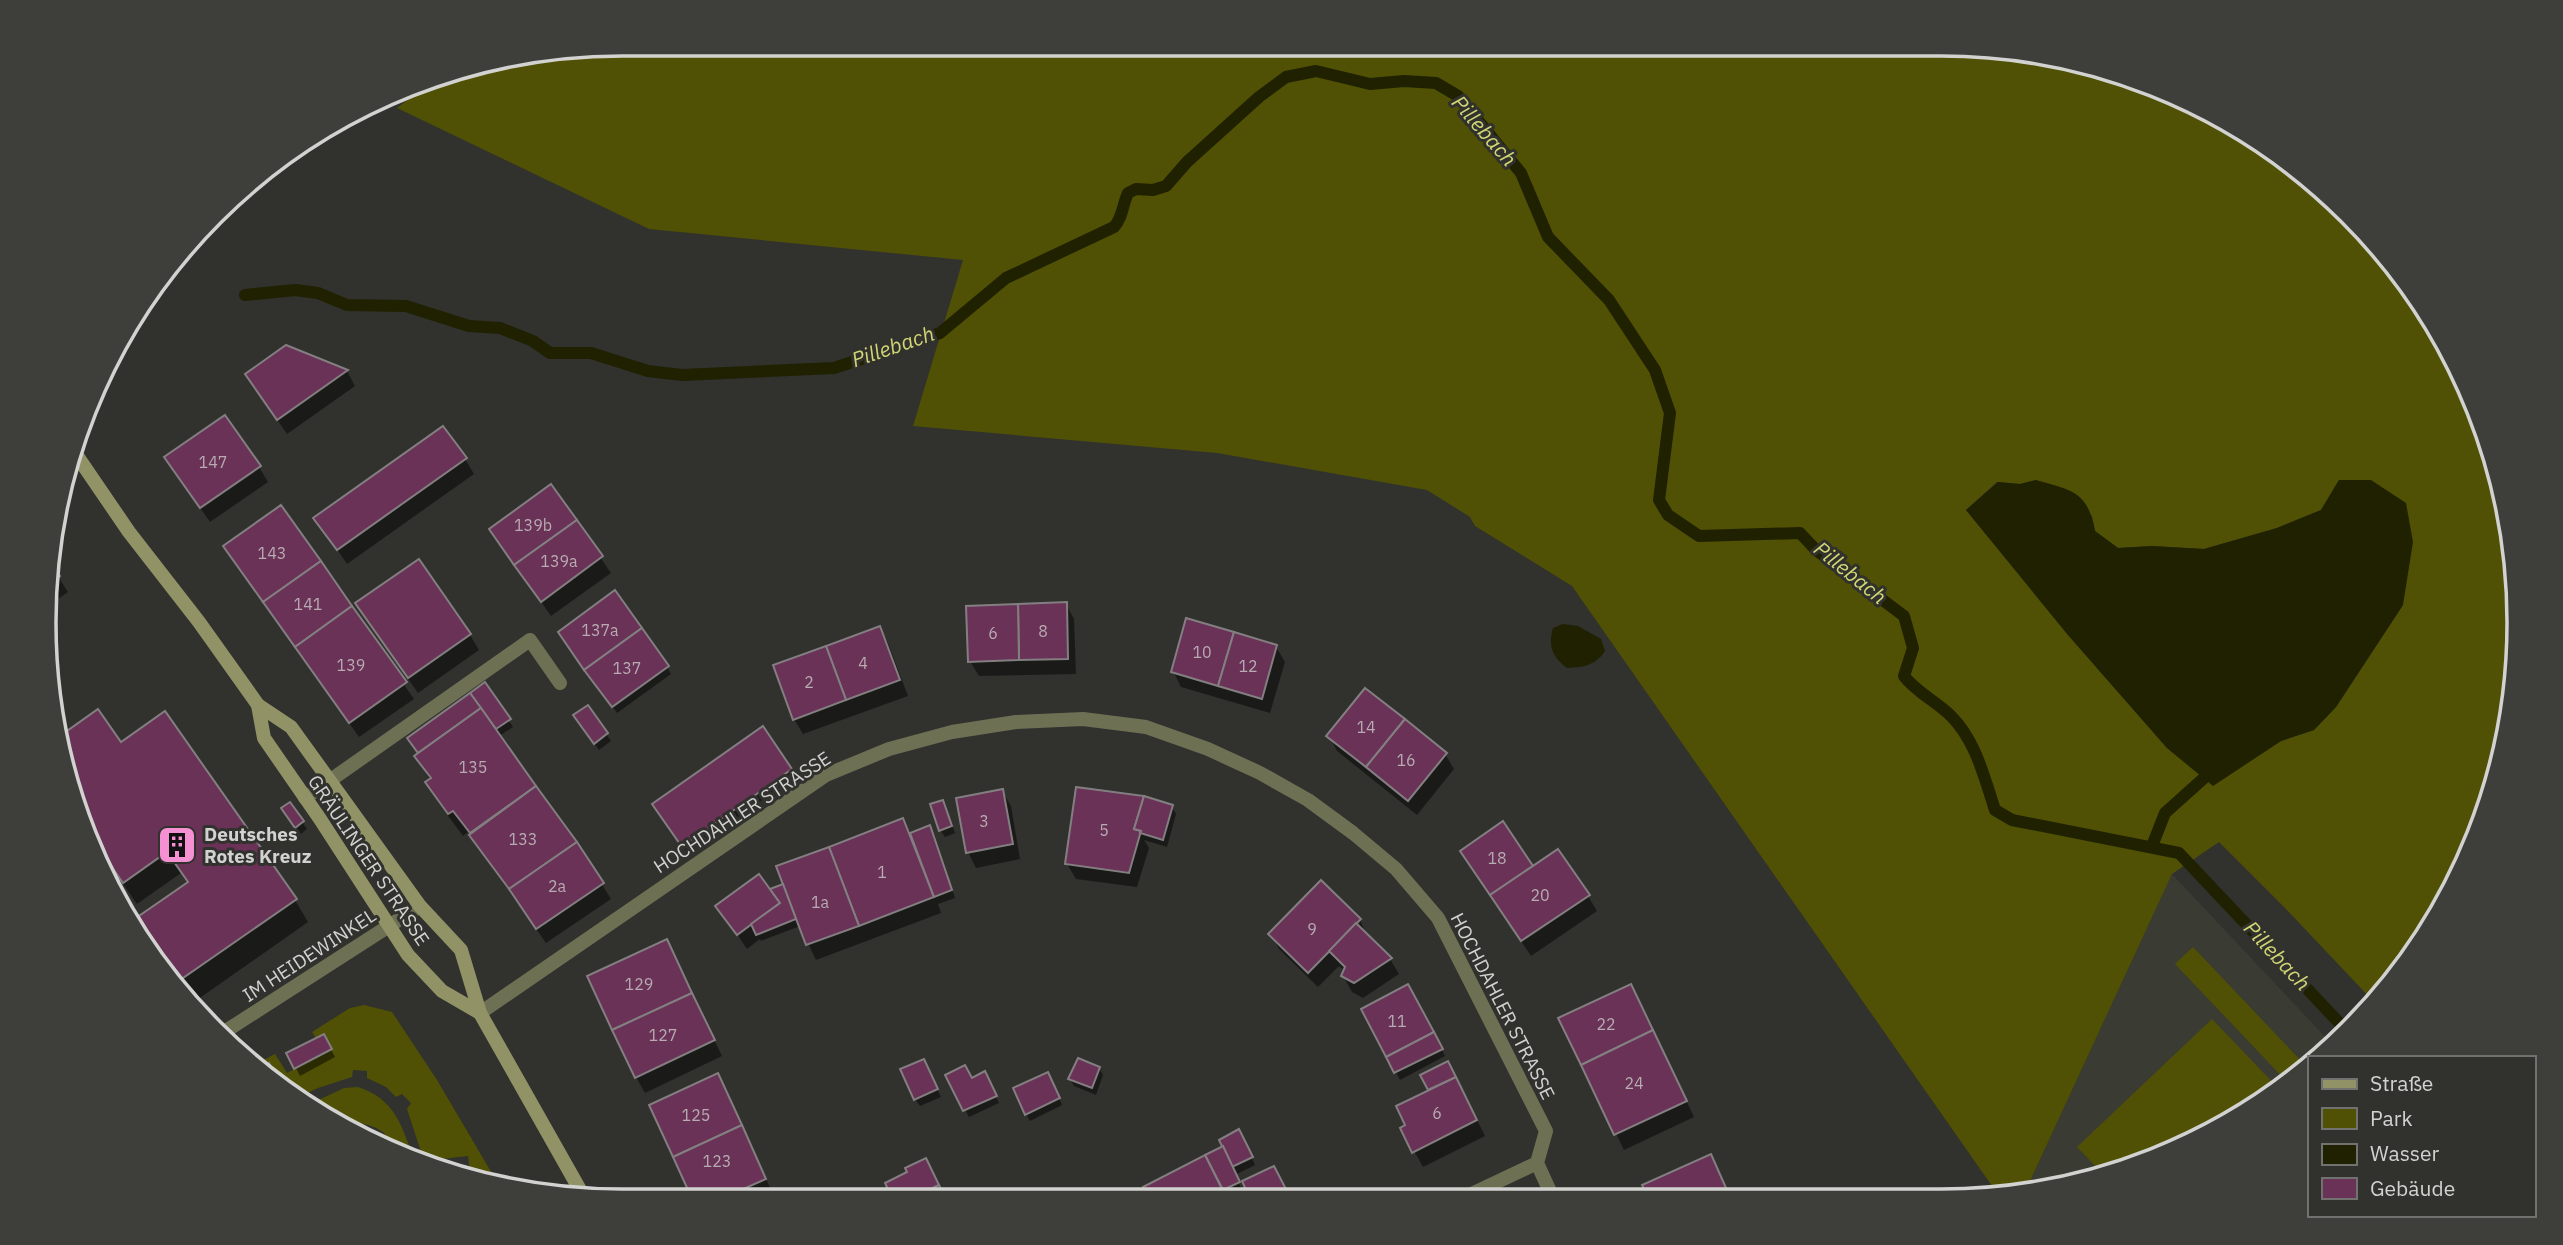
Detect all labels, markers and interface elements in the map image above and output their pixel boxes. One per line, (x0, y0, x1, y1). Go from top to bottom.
water label: Pillebach (1446, 89, 1524, 172)
water label: Pillebach (847, 319, 938, 373)
house number: 147 (199, 452, 227, 472)
house number: 139b (514, 515, 552, 535)
water label: Pillebach (1808, 534, 1893, 610)
house number: 143 (258, 543, 286, 563)
house number: 139a (540, 551, 578, 571)
house number: 141 (294, 594, 322, 614)
house number: 137a (581, 620, 619, 640)
house number: 8 (1038, 621, 1048, 641)
house number: 6 (988, 623, 998, 643)
house number: 10 (1192, 642, 1212, 662)
house number: 4 (858, 653, 868, 673)
house number: 139 (337, 655, 365, 675)
house number: 12 (1238, 656, 1258, 676)
house number: 137 (613, 658, 641, 678)
house number: 2 (804, 672, 814, 692)
house number: 14 (1356, 717, 1376, 737)
street label: HOCHDAHLER STRASSE (649, 746, 835, 878)
house number: 16 (1396, 750, 1416, 770)
house number: 135 (459, 757, 487, 777)
street label: GRÄULINGER STRASSE (303, 770, 435, 950)
house number: 3 (979, 811, 989, 831)
house number: 5 (1099, 820, 1109, 840)
place label: Deutsches Rotes Kreuz (204, 822, 312, 868)
building icon: Deutsches Rotes Kreuz (156, 824, 198, 866)
house number: 133 (509, 829, 537, 849)
house number: 18 (1487, 848, 1507, 868)
house number: 1 (877, 862, 887, 882)
house number: 2a (548, 876, 567, 896)
house number: 20 (1530, 885, 1550, 905)
house number: 1a (811, 892, 830, 912)
street label: IM HEIDEWINKEL (238, 903, 380, 1007)
street label: HOCHDAHLER STRASSE (1445, 909, 1561, 1103)
water label: Pillebach (2238, 914, 2317, 996)
house number: 9 (1307, 919, 1317, 939)
house number: 129 (625, 974, 653, 994)
house number: 11 (1387, 1011, 1407, 1031)
house number: 22 (1596, 1014, 1616, 1034)
house number: 127 (649, 1025, 677, 1045)
legend (2308, 1056, 2535, 1217)
text: Straße (2370, 1069, 2433, 1097)
house number: 24 (1624, 1073, 1644, 1093)
house number: 6 (1432, 1103, 1442, 1123)
text: Park (2370, 1104, 2413, 1132)
house number: 125 (682, 1105, 710, 1125)
text: Wasser (2370, 1139, 2440, 1167)
house number: 123 (703, 1151, 731, 1171)
text: Gebäude (2370, 1174, 2455, 1202)

